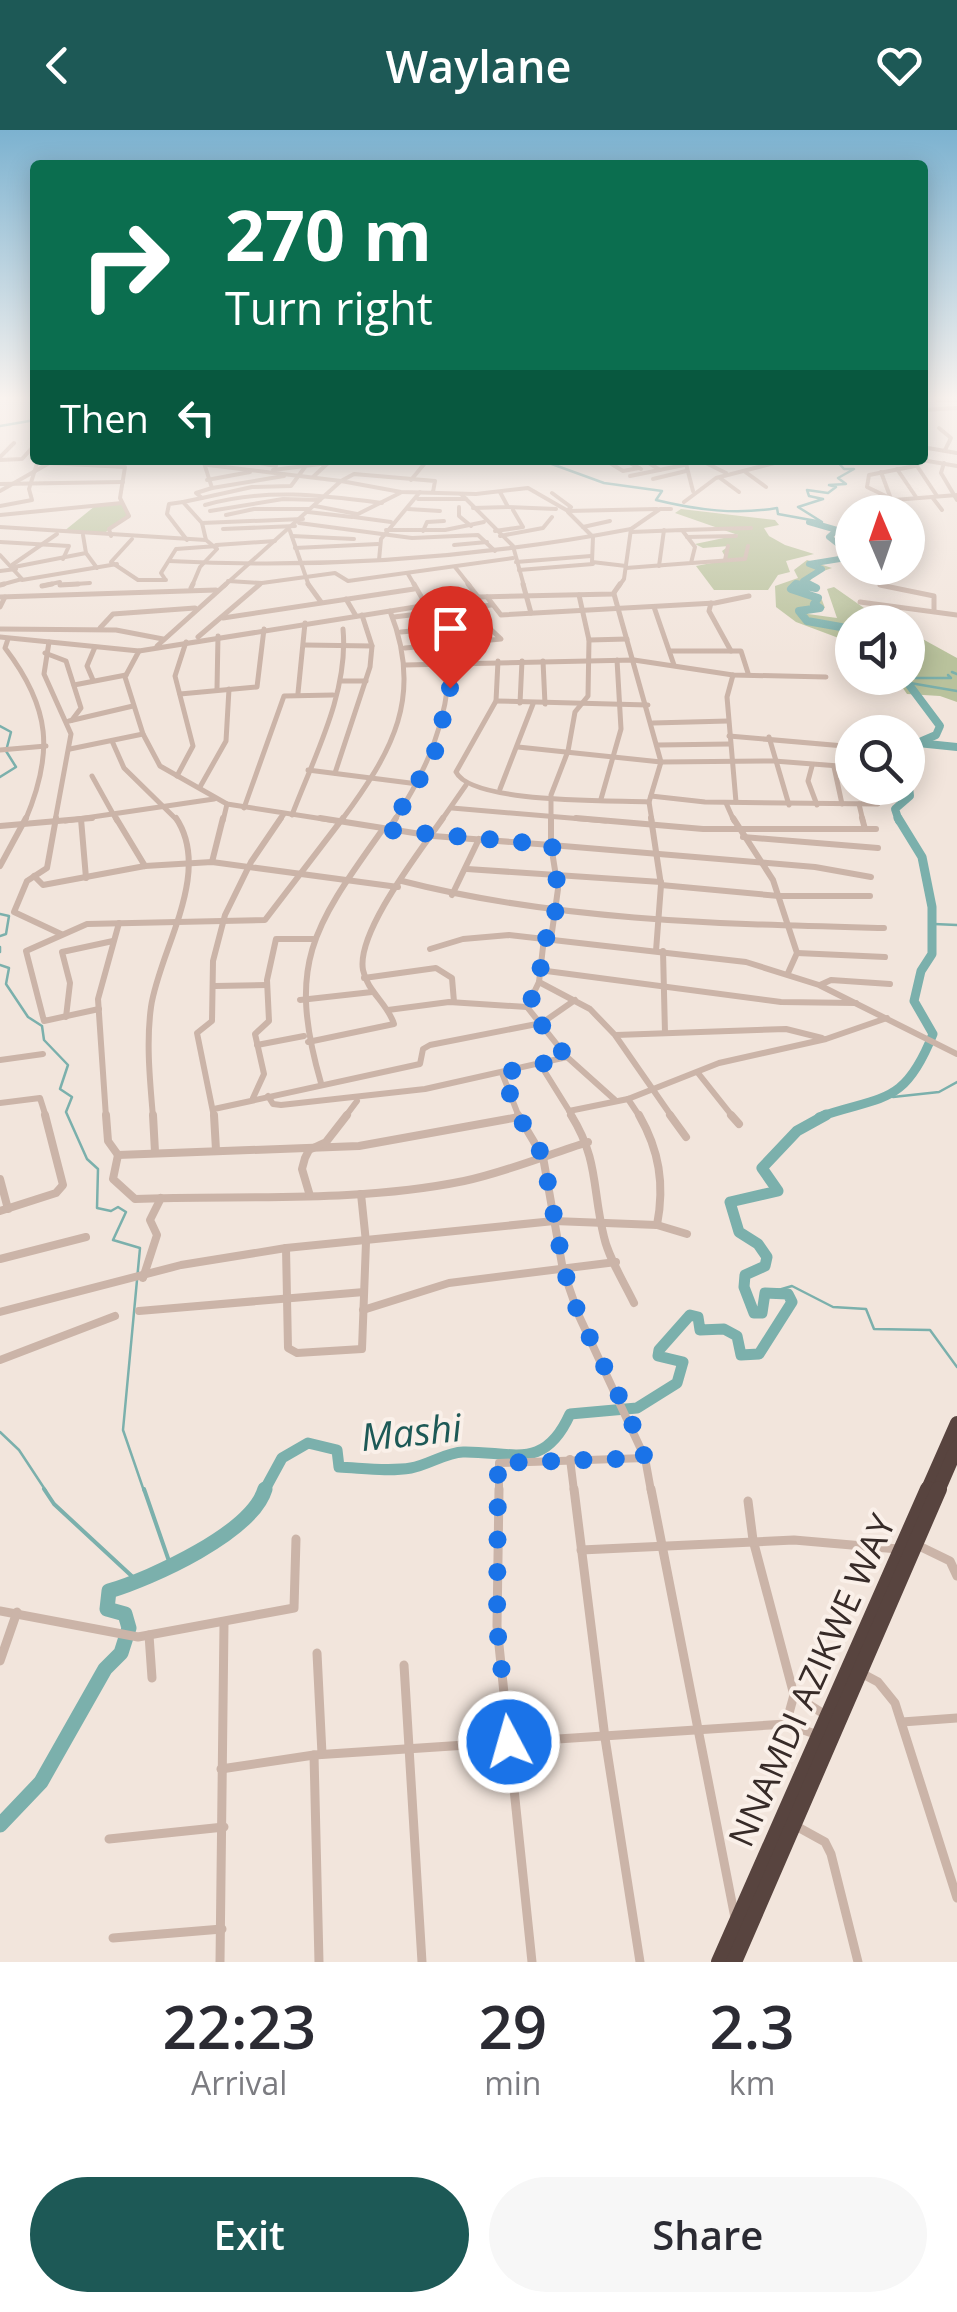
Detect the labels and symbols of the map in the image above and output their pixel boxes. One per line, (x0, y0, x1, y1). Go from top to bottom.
north arrow (835, 495, 925, 585)
pin (408, 586, 493, 689)
water label: Mashi (358, 1400, 465, 1462)
street label: NNAMDI AZIKWE WAY (717, 1506, 906, 1853)
position arrow (457, 1690, 561, 1794)

